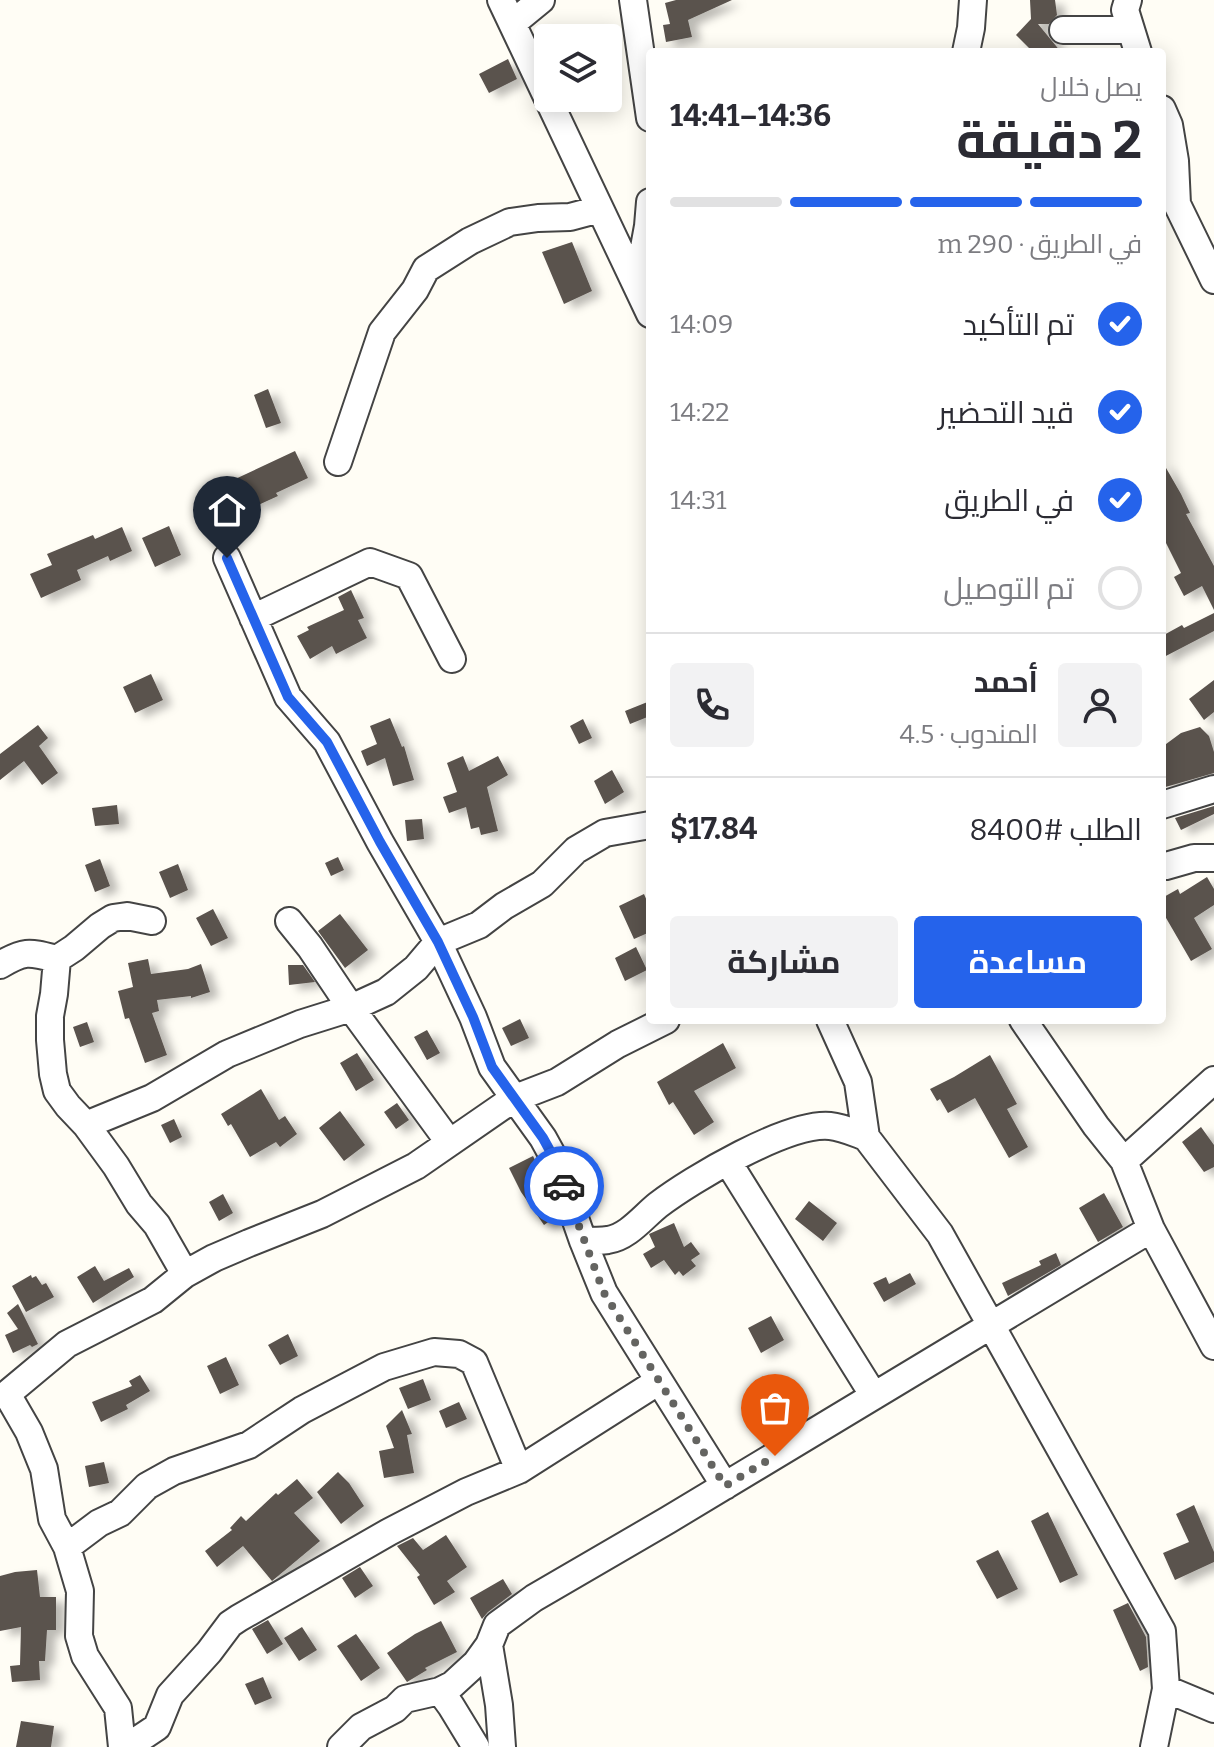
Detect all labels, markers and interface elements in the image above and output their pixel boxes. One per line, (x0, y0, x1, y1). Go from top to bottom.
map controls (534, 24, 622, 112)
button: layers (534, 24, 622, 112)
text: يصل خلال (1040, 72, 1142, 103)
text: 14:36–14:41 (670, 98, 831, 134)
text: 2 دقيقة (956, 109, 1142, 172)
text: في الطريق · 290 m (938, 229, 1142, 260)
icon: check (1098, 302, 1142, 346)
text: تم التأكيد (963, 307, 1074, 343)
text: 14:09 (670, 309, 733, 340)
icon: check (1098, 390, 1142, 434)
text: قيد التحضير (938, 395, 1074, 431)
text: 14:22 (670, 397, 730, 428)
pin (193, 476, 261, 558)
icon: check (1098, 478, 1142, 522)
text: في الطريق (944, 483, 1074, 519)
text: 14:31 (670, 485, 727, 516)
icon: home (205, 488, 249, 532)
text: تم التوصيل (943, 571, 1074, 607)
button: phone (670, 663, 754, 747)
button: person (1058, 663, 1142, 747)
text: أحمد (974, 664, 1038, 700)
text: المندوب · 4.5 (900, 719, 1038, 750)
text: $17.84 (670, 811, 757, 847)
text: الطلب #8400 (969, 812, 1142, 848)
button: مشاركة (670, 916, 898, 1008)
button: مساعدة (914, 916, 1142, 1008)
courier (524, 1146, 604, 1226)
icon: car (542, 1164, 586, 1208)
pin (741, 1374, 809, 1456)
icon: bag (753, 1386, 797, 1430)

